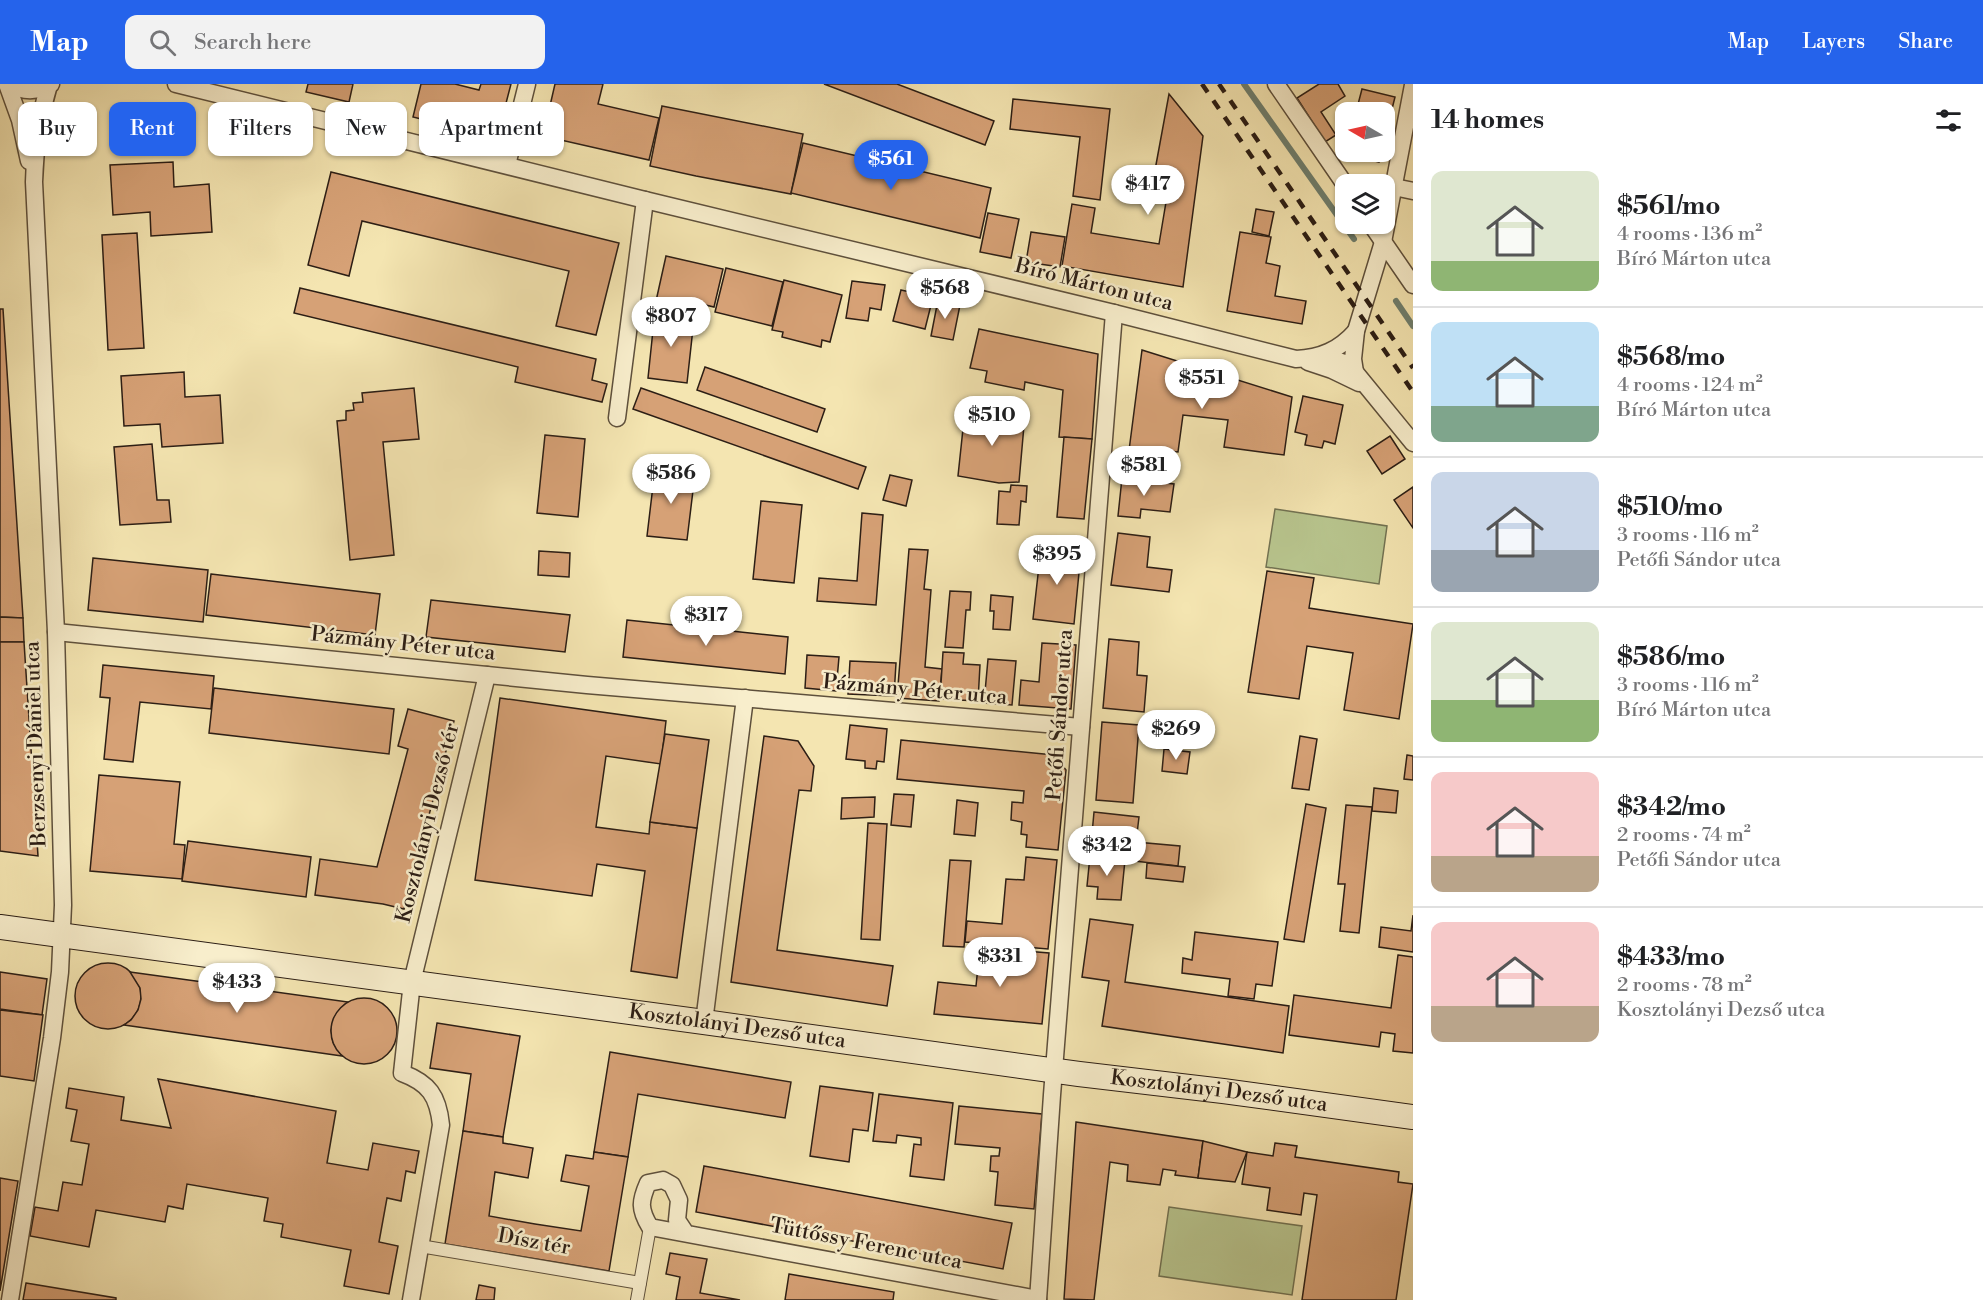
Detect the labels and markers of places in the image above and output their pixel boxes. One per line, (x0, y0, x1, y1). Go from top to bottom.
pin: $561 (855, 140, 927, 191)
pin: $417 (1112, 165, 1184, 216)
pin: $568 (909, 269, 981, 320)
pin: $807 (635, 297, 707, 348)
pin: $551 (1166, 359, 1238, 410)
pin: $510 (956, 396, 1028, 447)
pin: $581 (1108, 446, 1180, 497)
pin: $586 (635, 454, 707, 505)
pin: $395 (1021, 535, 1093, 586)
pin: $317 (670, 596, 742, 647)
pin: $269 (1140, 710, 1212, 761)
pin: $342 (1071, 826, 1143, 877)
pin: $331 (964, 937, 1036, 988)
pin: $433 (201, 963, 273, 1014)

